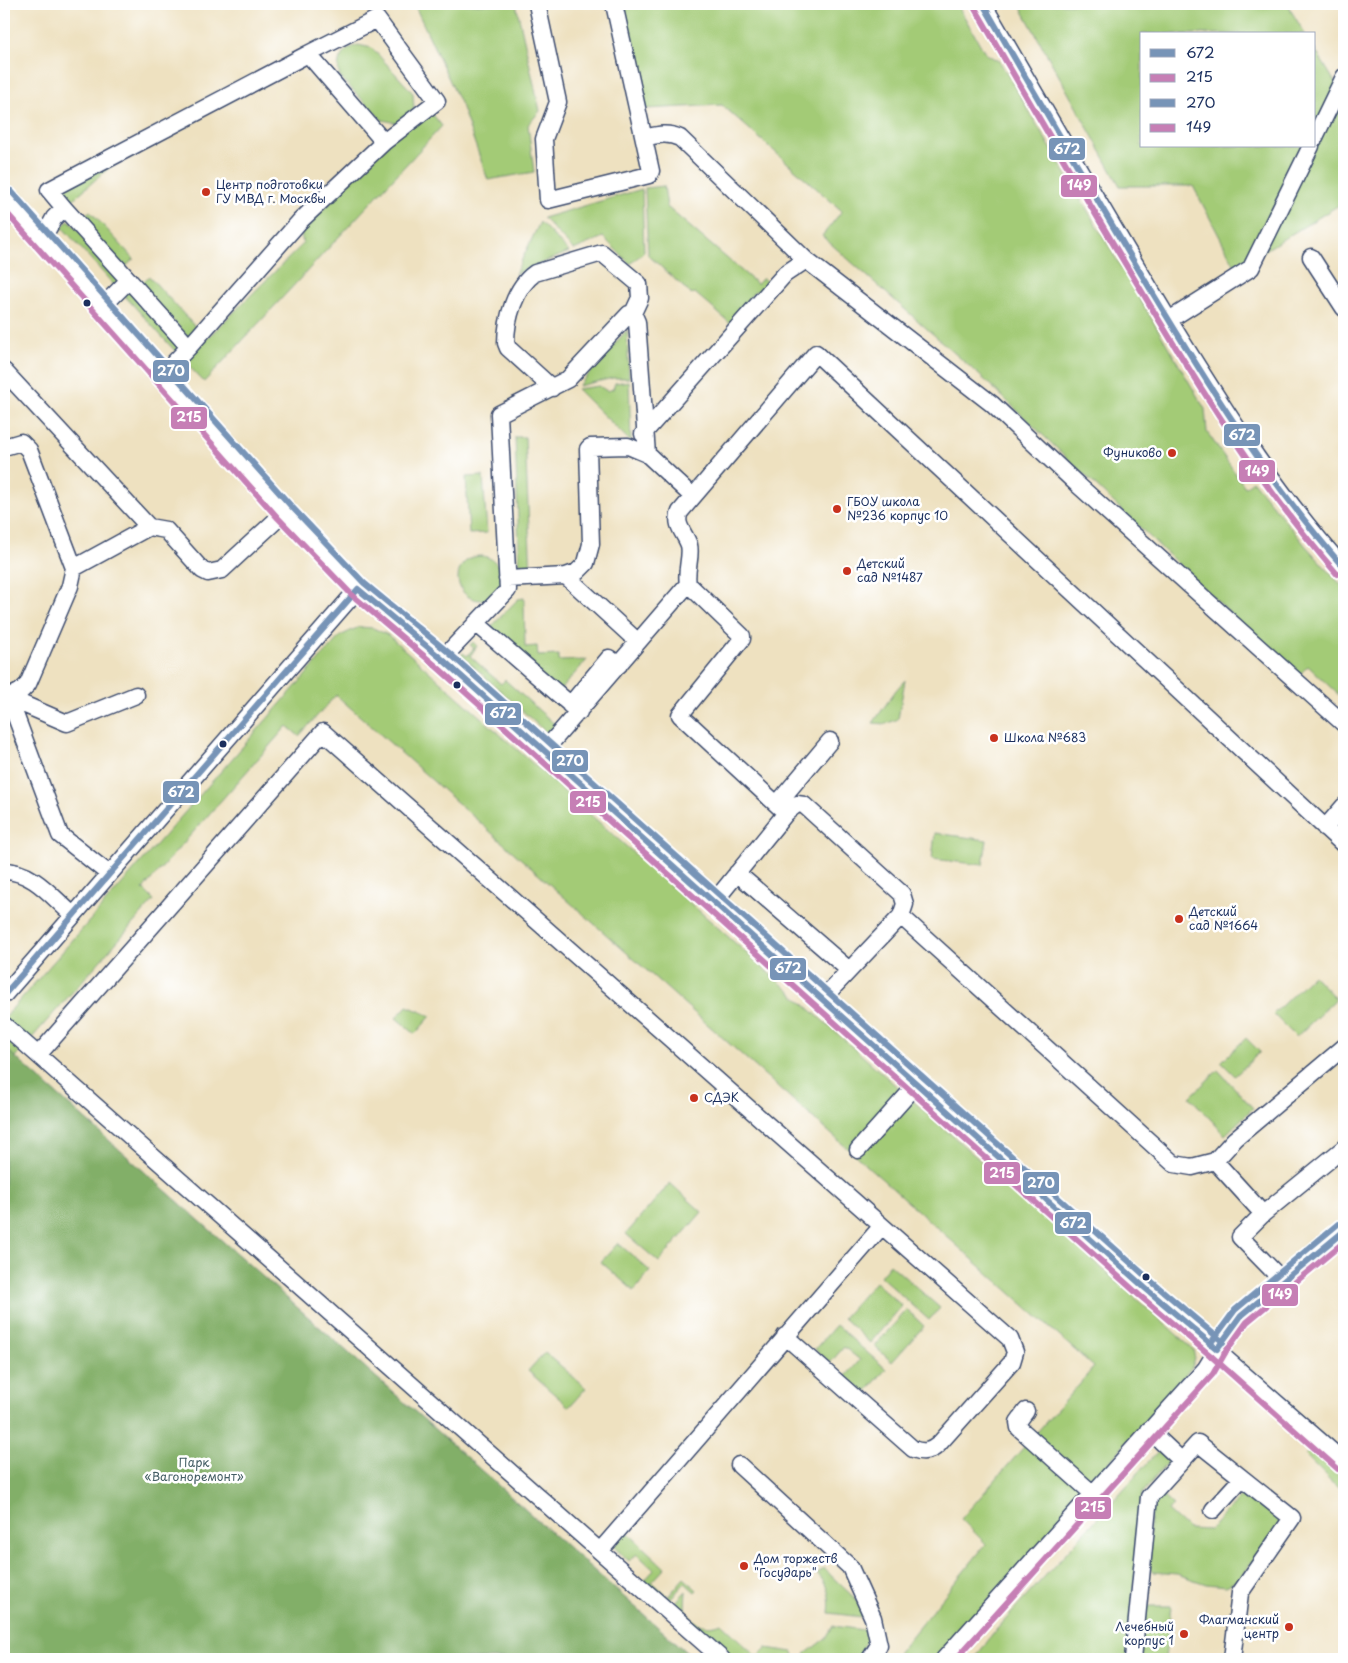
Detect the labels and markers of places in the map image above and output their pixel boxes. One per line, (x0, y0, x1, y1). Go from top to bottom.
place label: Центр подготовки ГУ МВД г. Москвы (216, 175, 326, 207)
marker: Центр подготовки ГУ МВД г. Москвы (200, 186, 212, 198)
unlabelled marker (82, 298, 92, 308)
place label: Фуниково (1103, 443, 1162, 461)
marker: Фуниково (1166, 447, 1178, 459)
place label: ГБОУ школа №236 корпус 10 (847, 492, 948, 524)
marker: ГБОУ школа №236 корпус 10 (831, 503, 843, 515)
place label: Детский сад №1487 (856, 554, 923, 586)
marker: Детский сад №1487 (841, 565, 853, 577)
unlabelled marker (452, 680, 462, 690)
place label: Школа №683 (1004, 728, 1086, 746)
marker: Школа №683 (988, 732, 1000, 744)
unlabelled marker (218, 739, 228, 749)
place label: Детский сад №1664 (1188, 902, 1258, 934)
marker: Детский сад №1664 (1173, 913, 1185, 925)
place label: СДЭК (704, 1088, 739, 1106)
marker: СДЭК (688, 1092, 700, 1104)
unlabelled marker (1141, 1272, 1151, 1282)
place label: Дом торжеств "Государь" (753, 1549, 838, 1581)
marker: Дом торжеств "Государь" (738, 1560, 750, 1572)
place label: Флагманский центр (1199, 1610, 1279, 1642)
place label: Лечебный корпус 1 (1115, 1617, 1174, 1649)
marker: Флагманский центр (1283, 1621, 1295, 1633)
marker: Лечебный корпус 1 (1178, 1628, 1190, 1640)

